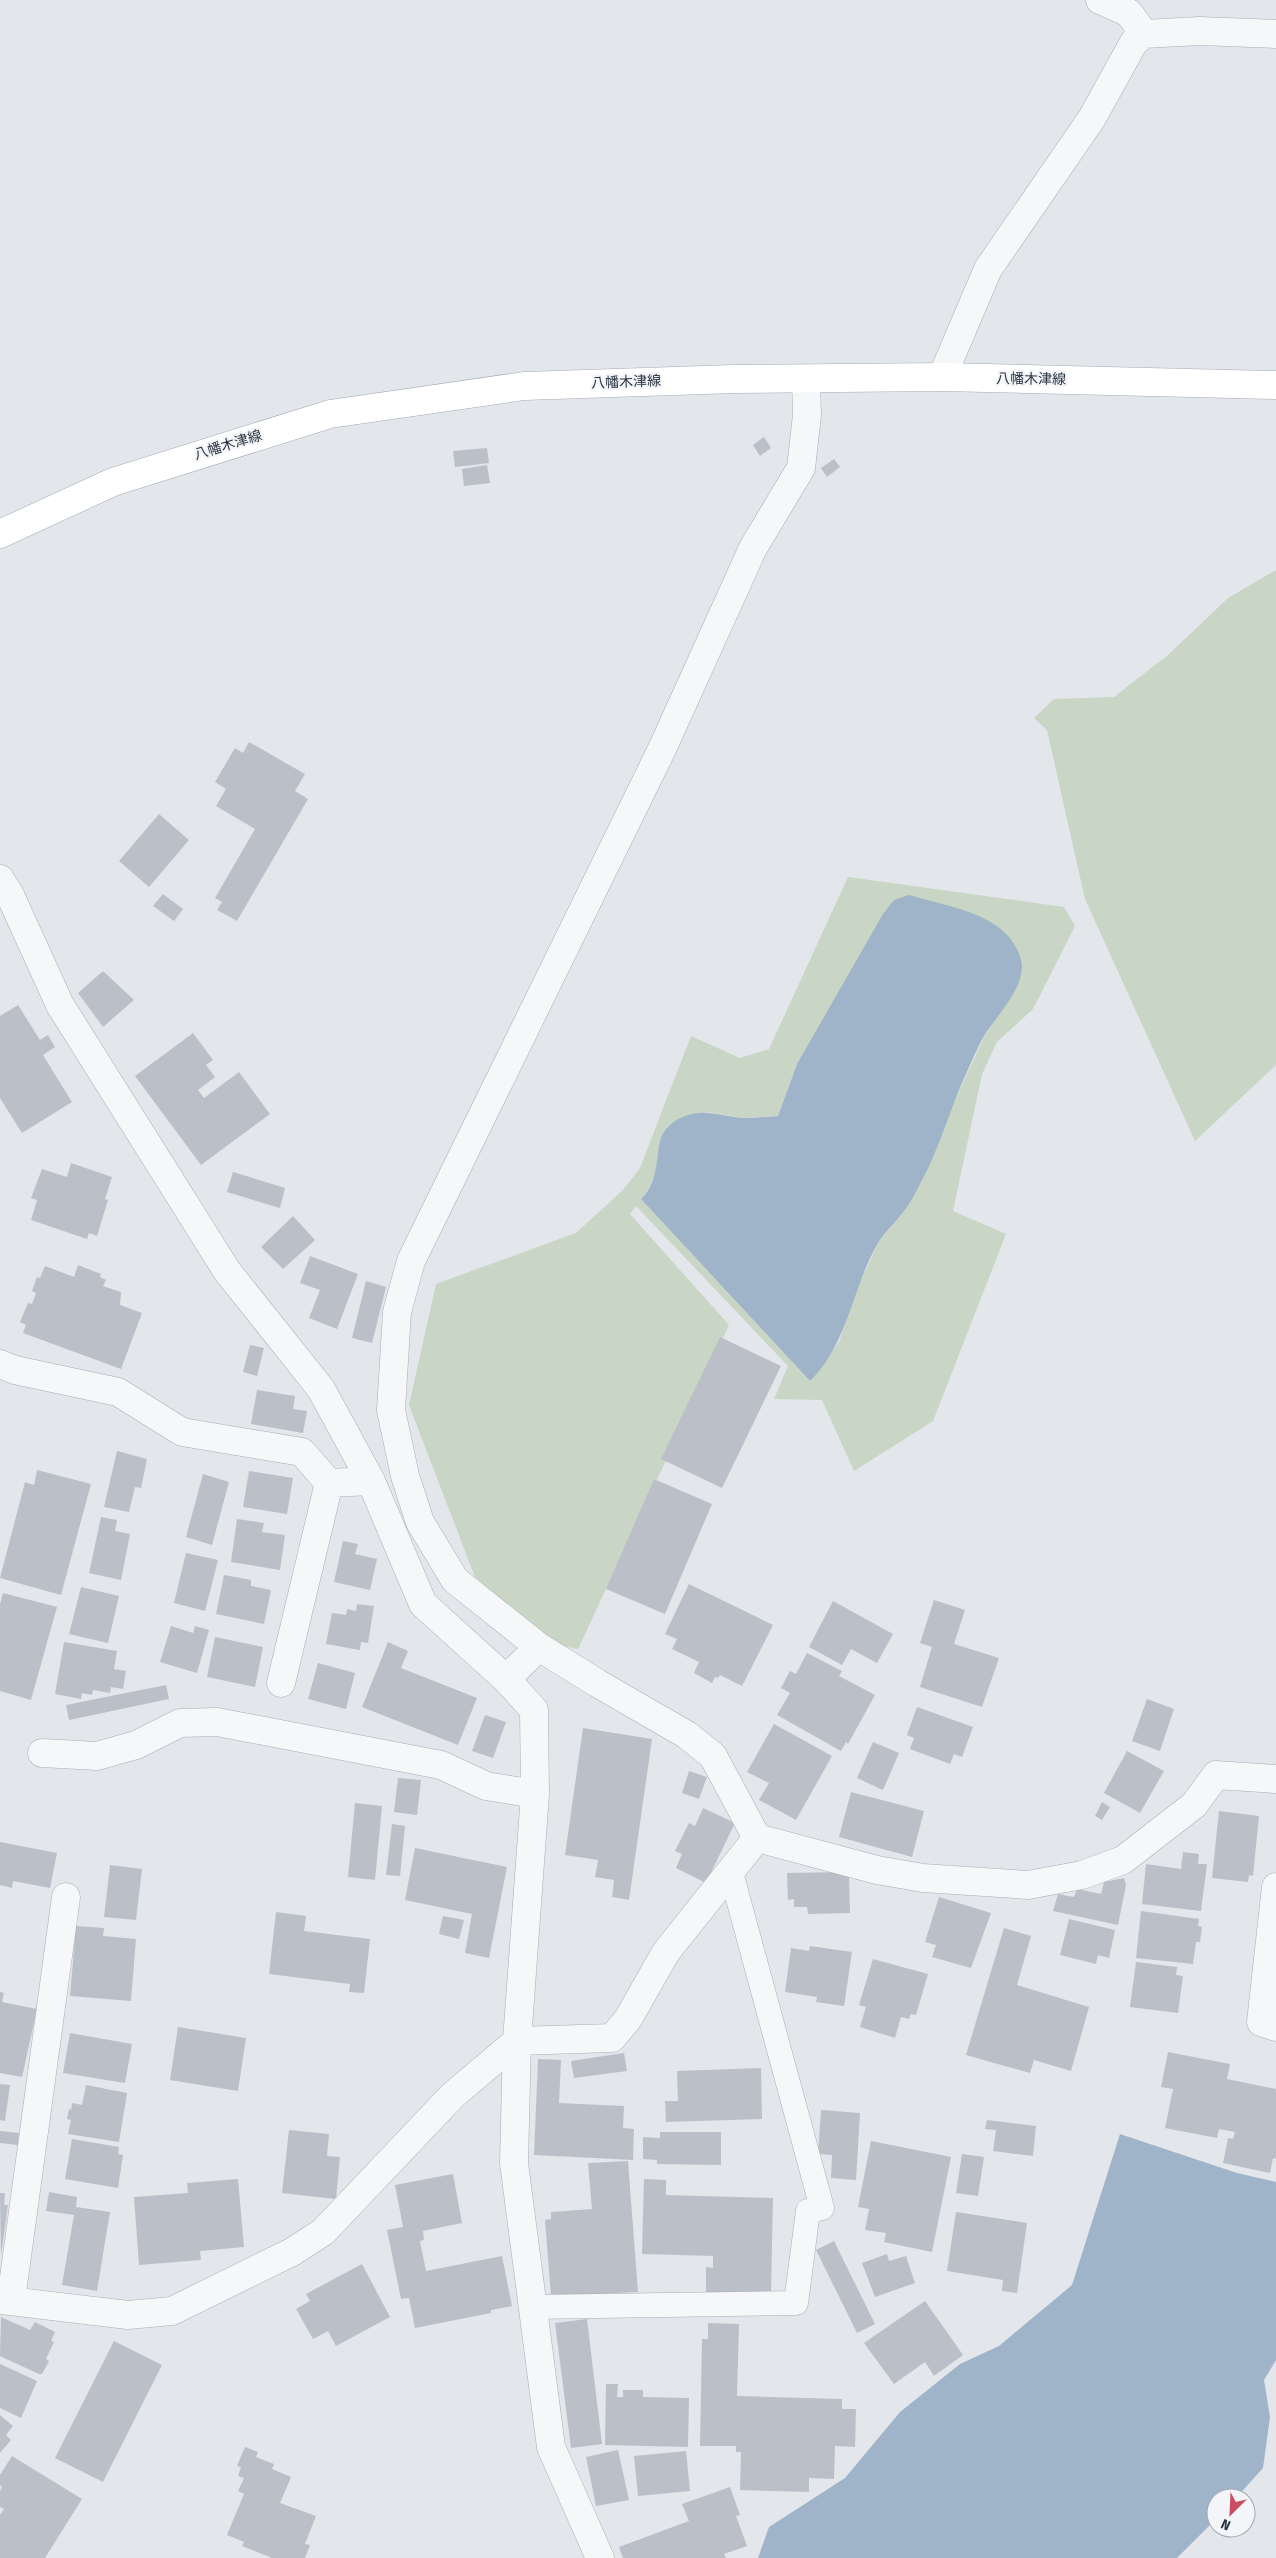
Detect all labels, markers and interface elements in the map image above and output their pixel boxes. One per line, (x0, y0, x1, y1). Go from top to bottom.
street label: 八幡木津線 (996, 370, 1066, 388)
street label: 八幡木津線 (591, 372, 661, 392)
street label: 八幡木津線 (192, 427, 264, 463)
north arrow (1206, 2488, 1256, 2538)
text: N (1219, 2515, 1233, 2534)

